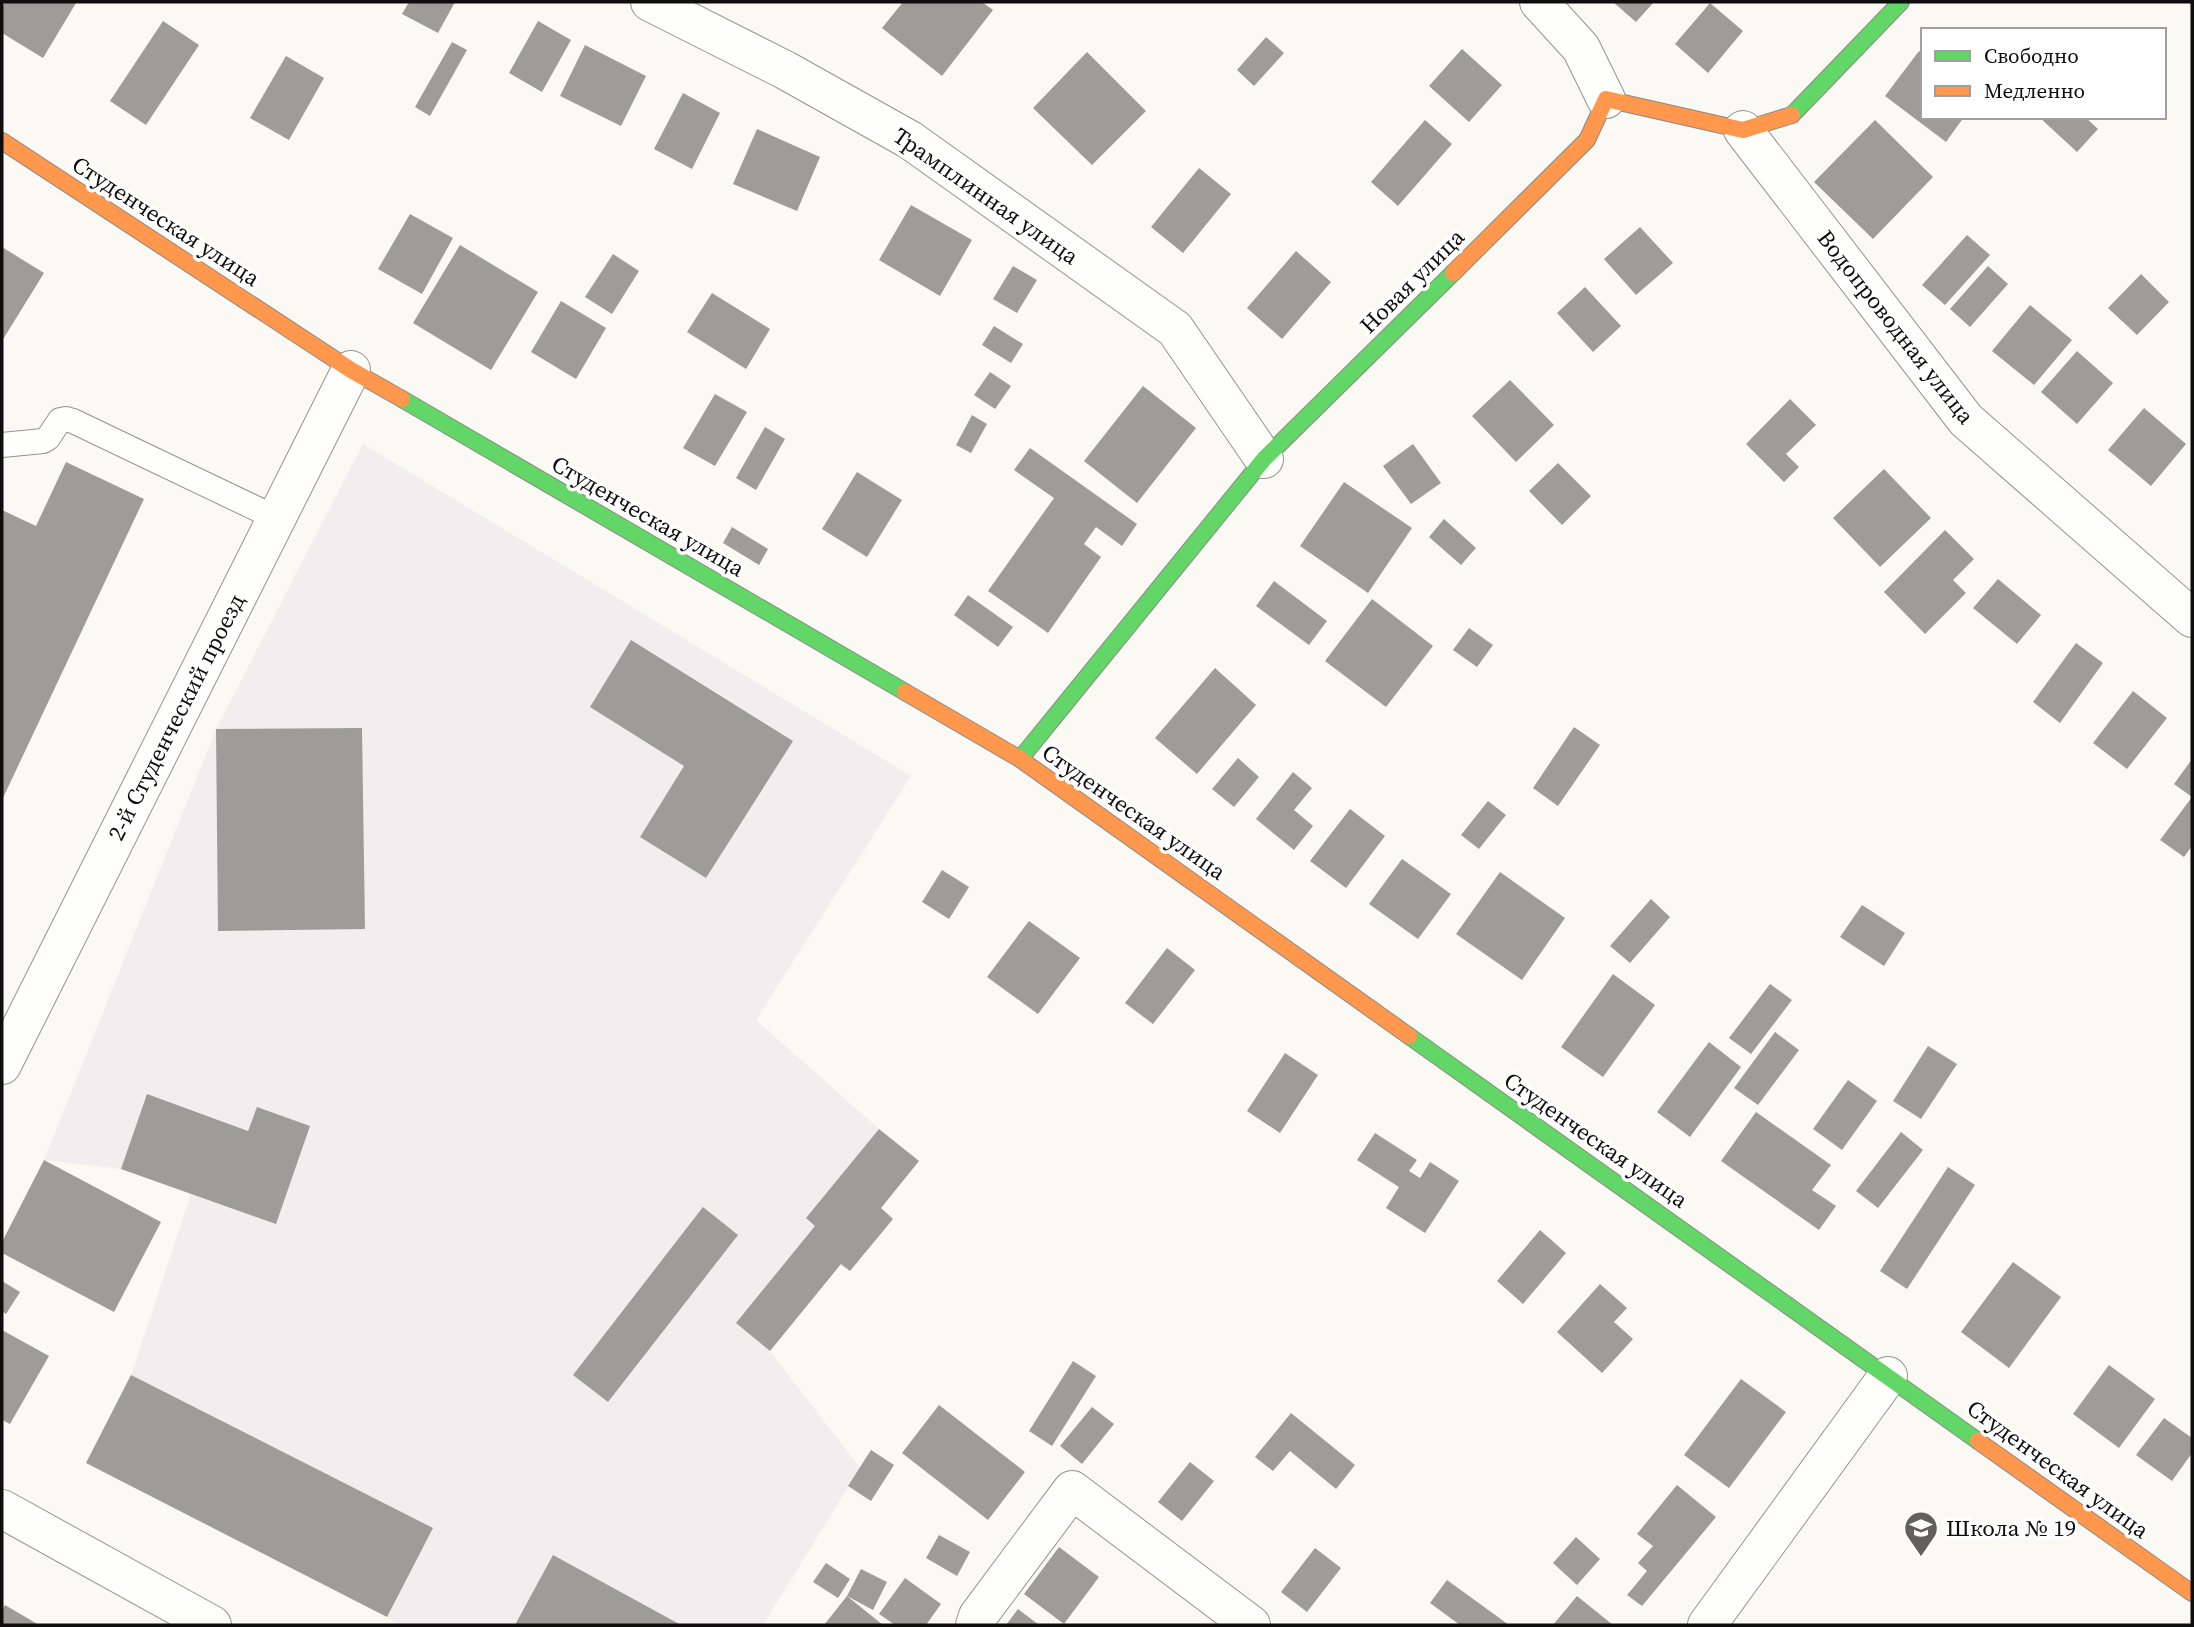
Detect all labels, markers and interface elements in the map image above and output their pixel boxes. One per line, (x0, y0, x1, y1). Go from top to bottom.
legend (1921, 28, 2166, 119)
text: Свободно (1984, 41, 2079, 70)
text: Медленно (1984, 76, 2085, 105)
street label: Трамплинная улица (887, 120, 1085, 272)
street label: Студенческая улица (66, 148, 266, 294)
street label: Новая улица (1353, 221, 1472, 340)
street label: Водопроводная улица (1810, 223, 1982, 431)
street label: Студенческая улица (546, 448, 751, 584)
street label: 2-й Студенческий проезд (100, 588, 252, 846)
street label: Студенческая улица (1036, 736, 1233, 888)
street label: Студенческая улица (1498, 1064, 1695, 1216)
street label: Студенческая улица (1961, 1392, 2156, 1546)
school or university icon: Школа № 19 (1902, 1509, 1940, 1558)
place label: Школа № 19 (1946, 1512, 2076, 1544)

